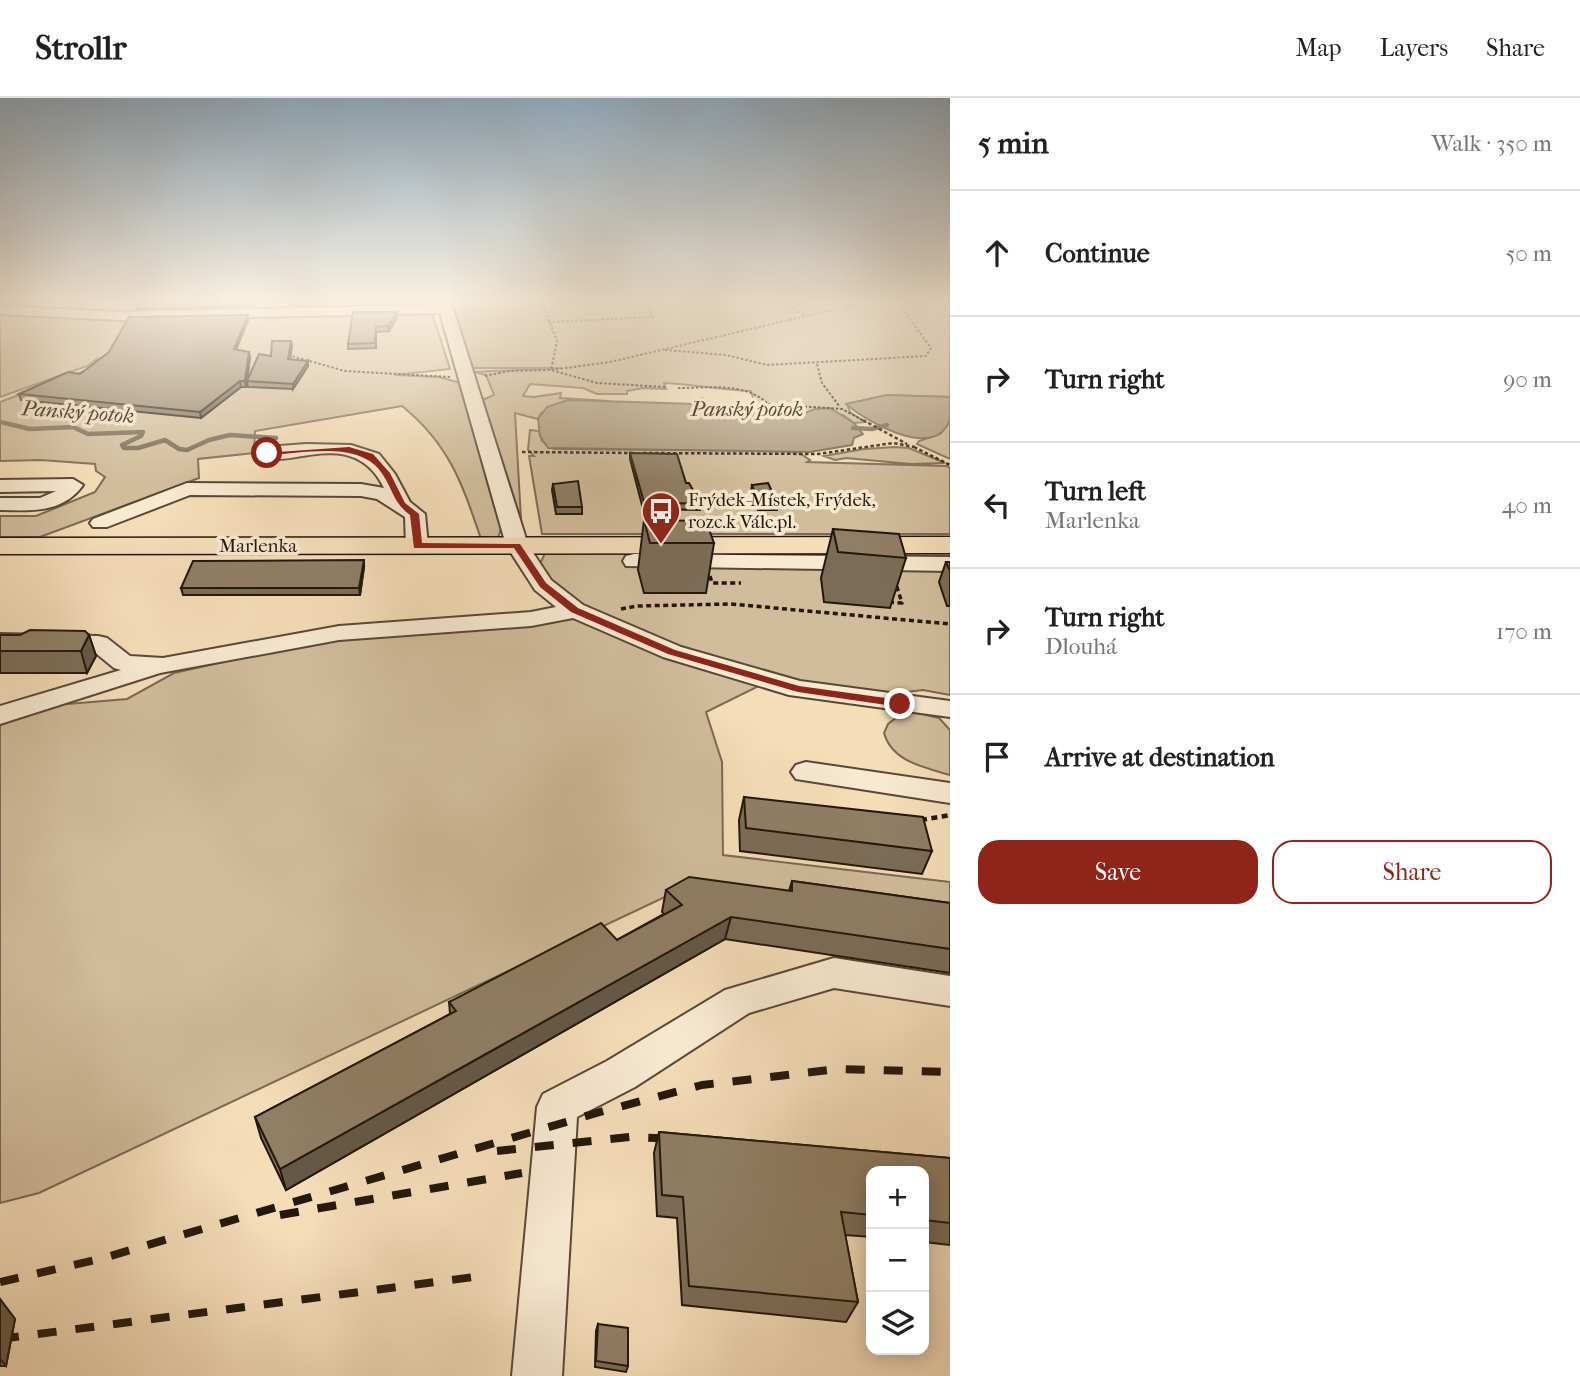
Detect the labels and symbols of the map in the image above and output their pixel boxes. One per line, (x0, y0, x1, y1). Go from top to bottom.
water label: Panský potok (20, 396, 135, 428)
water label: Panský potok (690, 397, 803, 421)
route start (251, 437, 282, 468)
place label: Frýdek-Místek, Frýdek, rozc.k Válc.pl. (688, 489, 876, 533)
bus stop icon: Frýdek-Místek, Frýdek, rozc.k Válc.pl. (640, 490, 682, 545)
street label: Marlenka (219, 535, 297, 557)
route end (884, 688, 915, 719)

